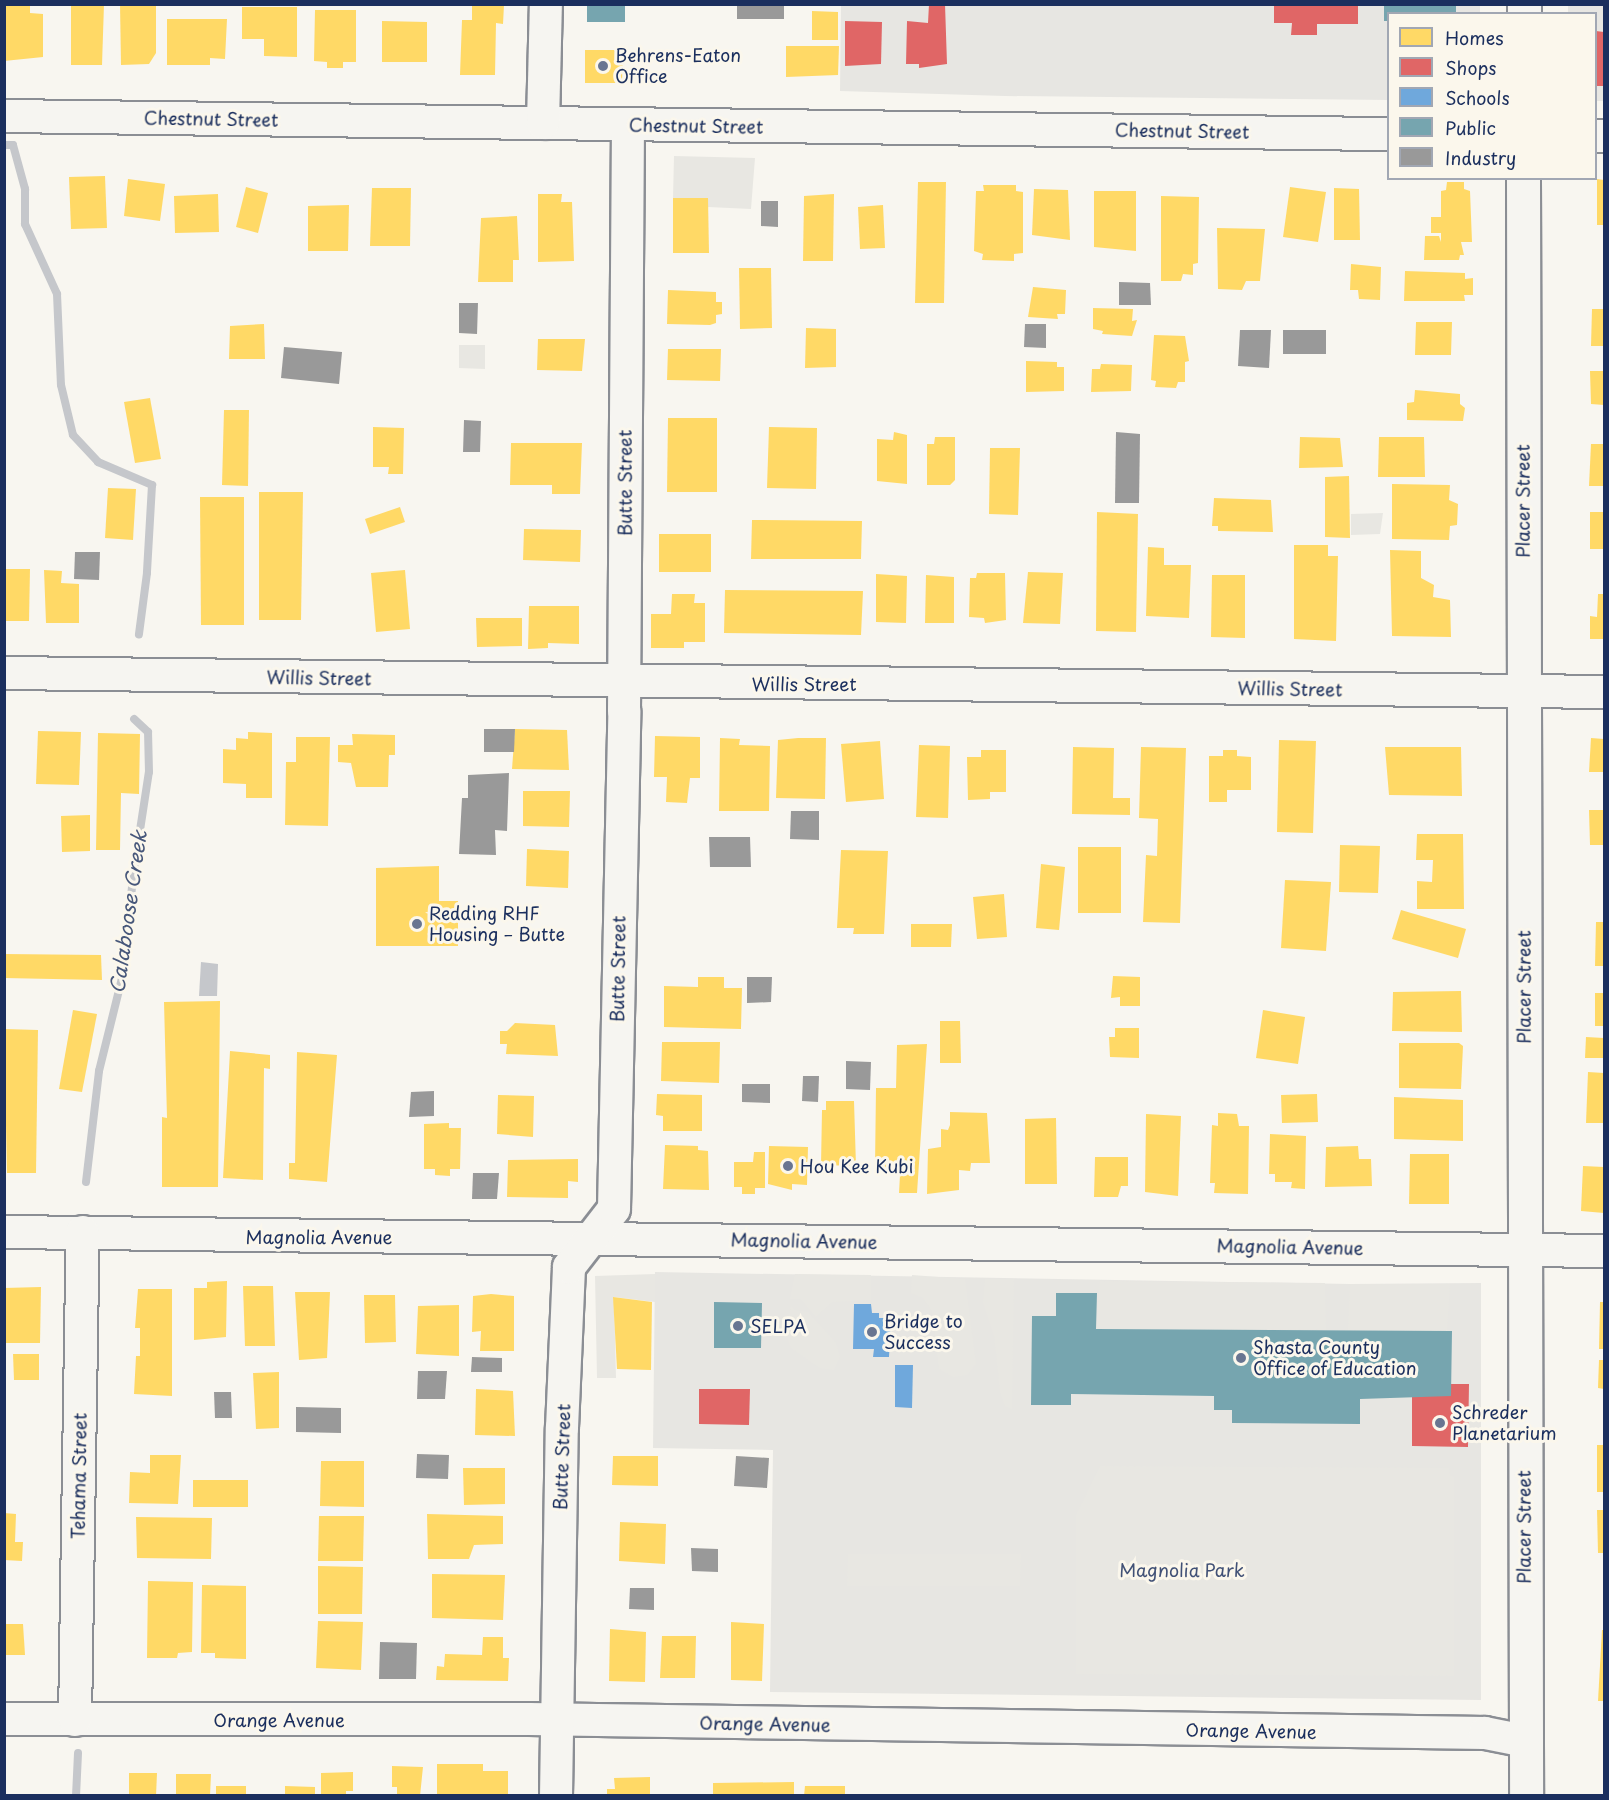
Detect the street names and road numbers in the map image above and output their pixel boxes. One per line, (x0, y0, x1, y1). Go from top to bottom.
street label: Chestnut Street (143, 107, 279, 131)
street label: Chestnut Street (628, 114, 764, 138)
street label: Chestnut Street (1114, 119, 1250, 143)
street label: Butte Street (614, 430, 636, 536)
street label: Placer Street (1512, 444, 1534, 558)
street label: Willis Street (266, 666, 372, 690)
street label: Willis Street (751, 673, 857, 695)
street label: Willis Street (1237, 677, 1343, 701)
street label: Butte Street (606, 916, 630, 1022)
street label: Placer Street (1513, 930, 1535, 1044)
street label: Magnolia Avenue (245, 1226, 393, 1248)
street label: Magnolia Avenue (730, 1229, 878, 1253)
street label: Magnolia Avenue (1216, 1235, 1364, 1259)
street label: Butte Street (549, 1403, 575, 1511)
street label: Tehama Street (67, 1412, 91, 1540)
street label: Placer Street (1513, 1470, 1535, 1584)
street label: Orange Avenue (213, 1709, 345, 1731)
street label: Orange Avenue (699, 1712, 831, 1736)
street label: Orange Avenue (1185, 1719, 1317, 1743)

